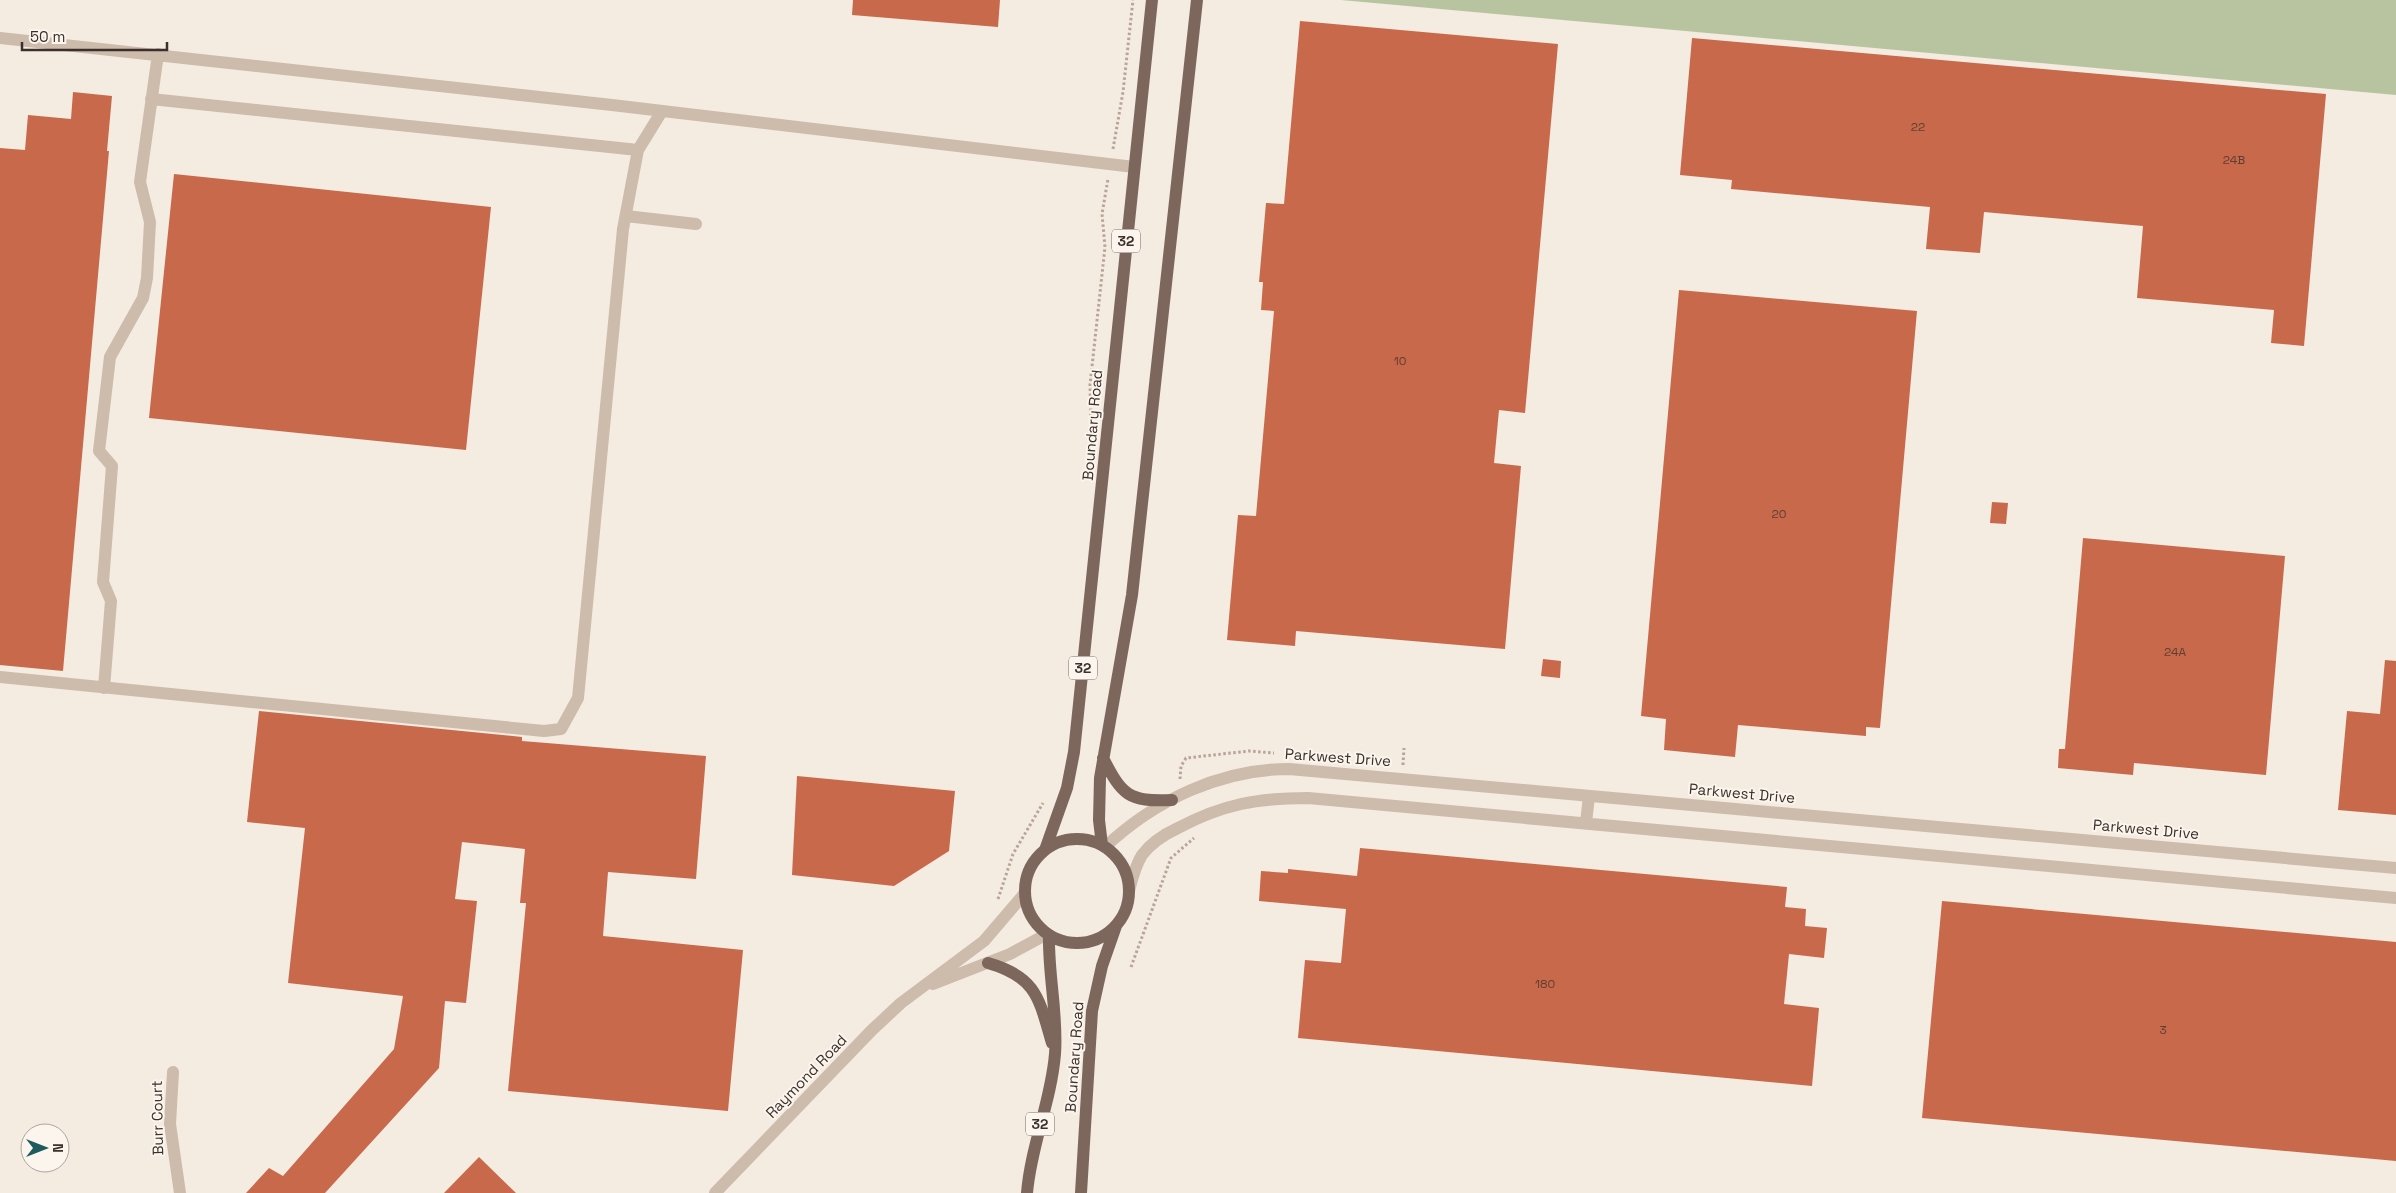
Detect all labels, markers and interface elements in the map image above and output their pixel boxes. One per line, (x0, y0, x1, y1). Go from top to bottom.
scale bar (22, 20, 168, 52)
text: 50 m (30, 27, 65, 46)
house number: 22 (1911, 119, 1925, 135)
house number: 24B (2223, 152, 2245, 168)
road number: 32 (1112, 230, 1140, 252)
house number: 10 (1394, 353, 1406, 369)
street label: Boundary Road (1078, 369, 1106, 481)
house number: 20 (1772, 506, 1786, 522)
house number: 24A (2164, 644, 2186, 660)
road number: 32 (1069, 656, 1097, 680)
street label: Parkwest Drive (1284, 744, 1392, 770)
street label: Parkwest Drive (1688, 779, 1796, 807)
street label: Parkwest Drive (2092, 815, 2200, 843)
house number: 180 (1535, 976, 1555, 992)
street label: Boundary Road (1061, 1001, 1087, 1113)
house number: 3 (2159, 1022, 2167, 1038)
street label: Raymond Road (761, 1030, 851, 1122)
street label: Burr Court (147, 1080, 167, 1156)
road number: 32 (1026, 1112, 1054, 1136)
north arrow (20, 1123, 70, 1173)
text: N (49, 1143, 67, 1153)

